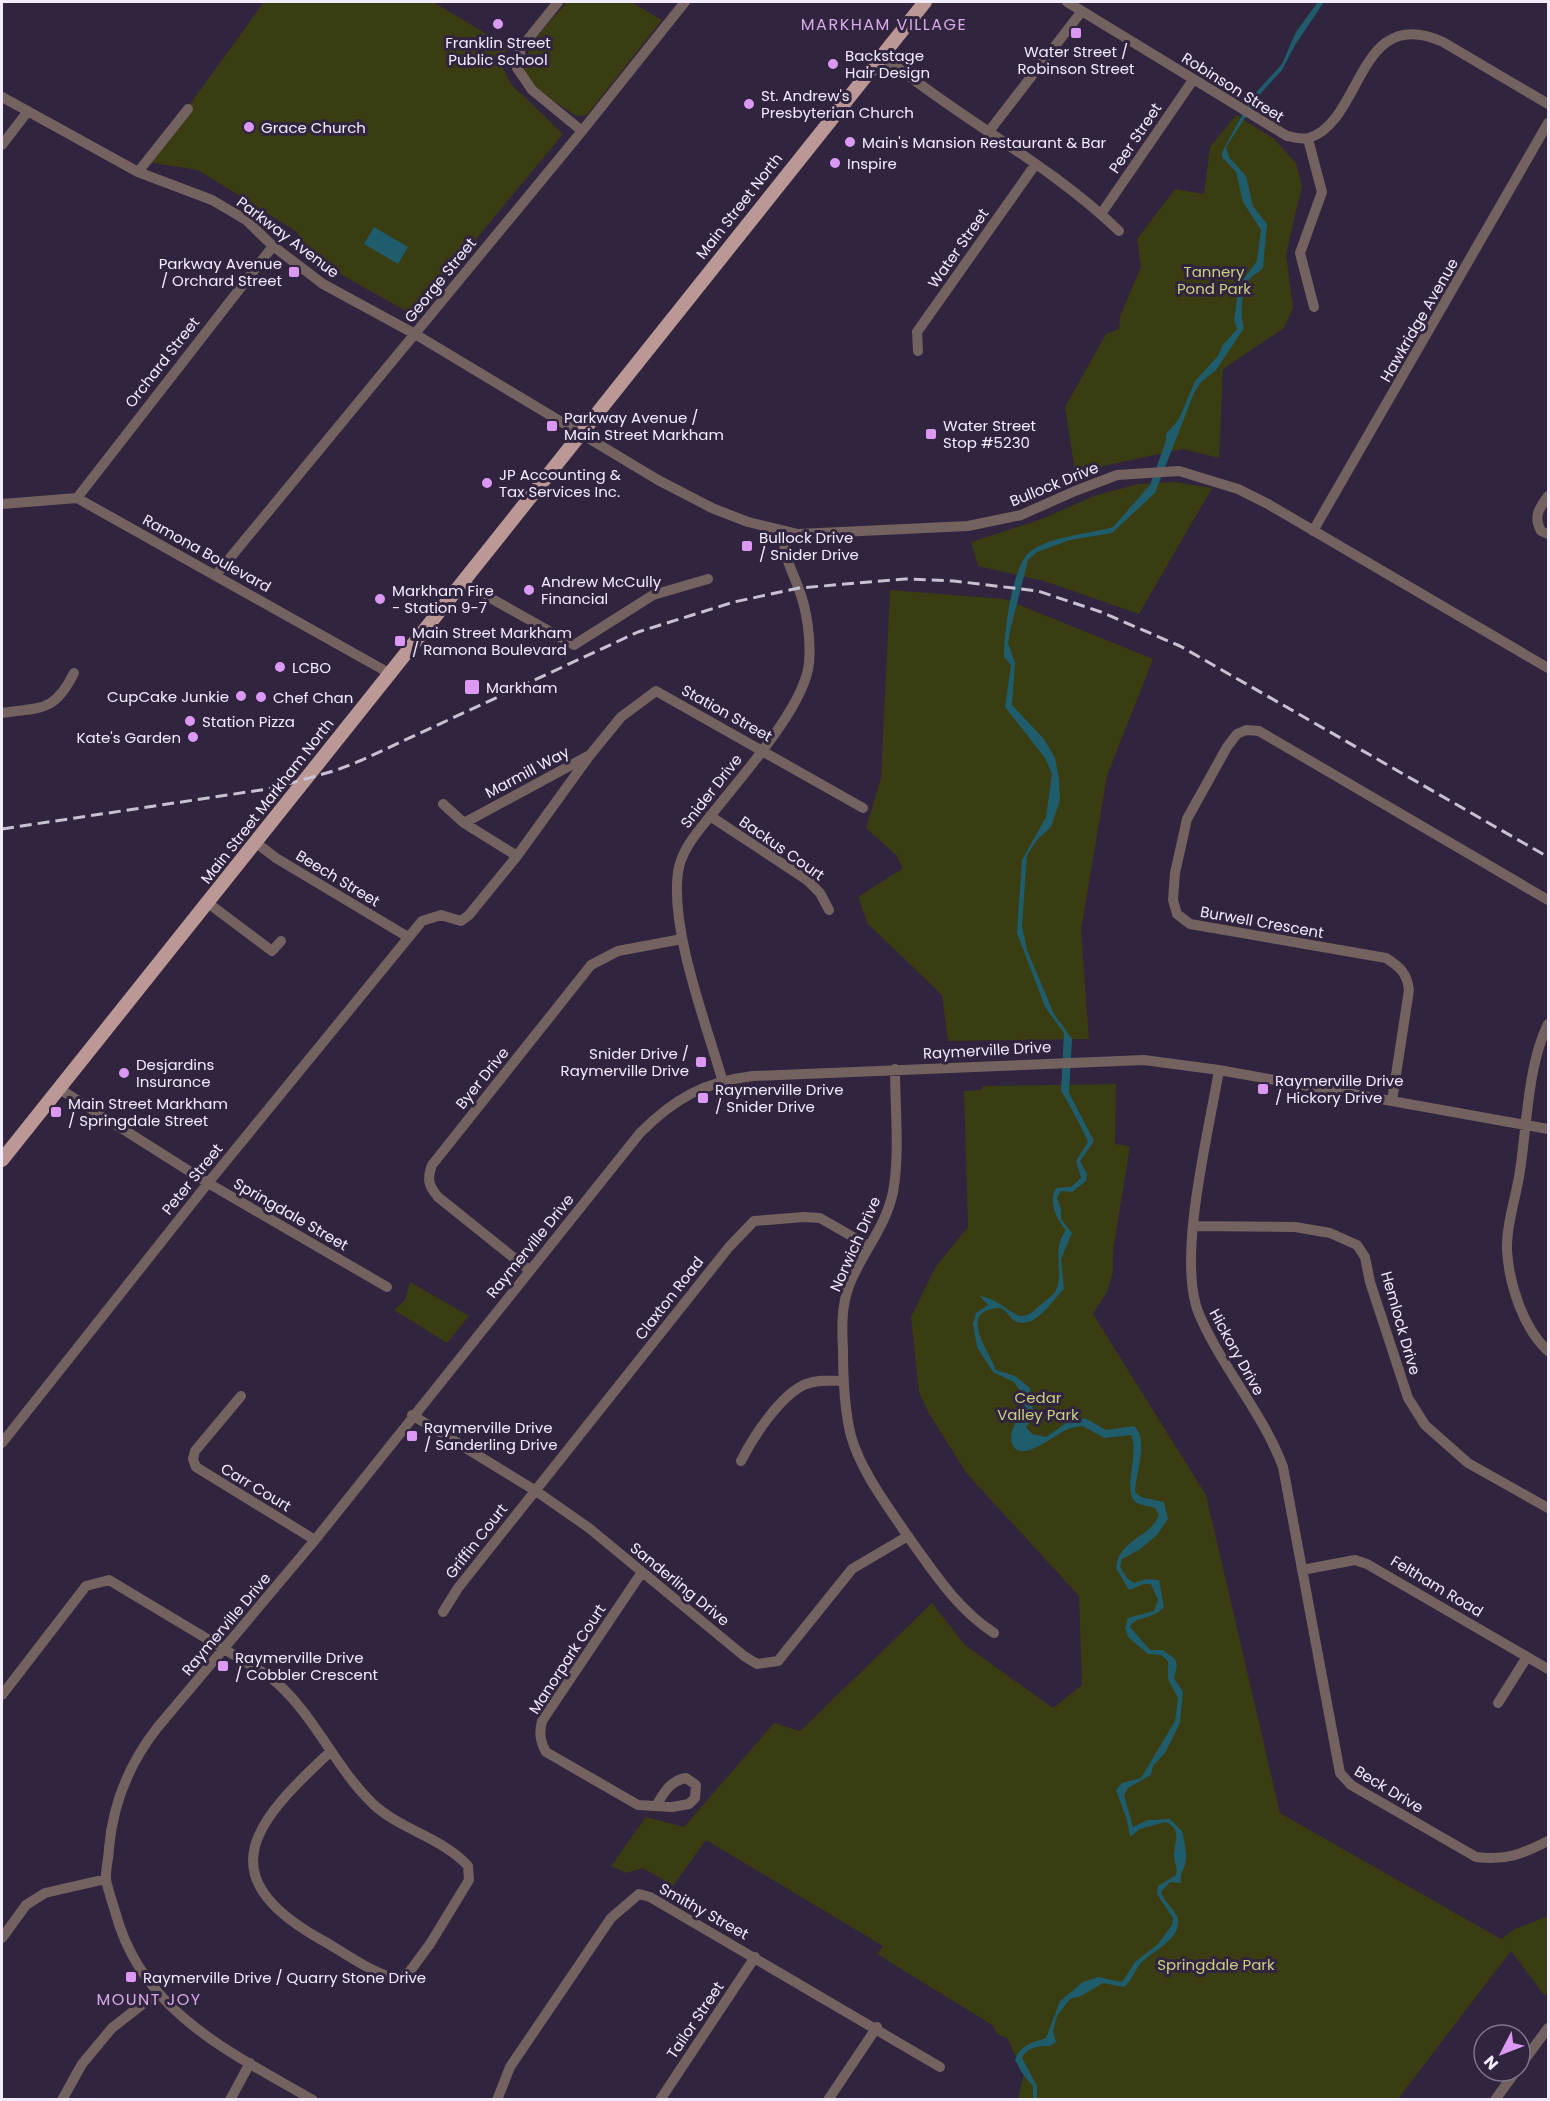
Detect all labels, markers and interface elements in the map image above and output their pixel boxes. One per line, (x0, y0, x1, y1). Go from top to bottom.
district label: MARKHAM VILLAGE (801, 13, 967, 36)
marker: Franklin Street Public School (491, 17, 505, 31)
marker: Water Street / Robinson Street (1069, 26, 1083, 40)
place label: Franklin Street Public School (445, 32, 551, 70)
place label: Water Street / Robinson Street (1017, 41, 1135, 79)
place label: Backstage Hair Design (845, 45, 930, 83)
street label: Robinson Street (1178, 47, 1288, 127)
marker: Backstage Hair Design (826, 57, 840, 71)
place label: St. Andrew's Presbyterian Church (761, 85, 914, 123)
marker: St. Andrew's Presbyterian Church (742, 97, 756, 111)
street label: Peer Street (1104, 99, 1166, 177)
place label: Grace Church (261, 117, 366, 138)
marker: Grace Church (242, 120, 256, 134)
place label: Main's Mansion Restaurant & Bar (862, 132, 1107, 153)
marker: Main's Mansion Restaurant & Bar (843, 135, 857, 149)
street label: Main Street North (691, 149, 787, 263)
place label: Inspire (847, 153, 897, 174)
marker: Inspire (828, 156, 842, 170)
street label: Parkway Avenue (232, 191, 344, 283)
street label: Water Street (923, 204, 993, 292)
street label: George Street (399, 233, 481, 327)
place label: Parkway Avenue / Orchard Street (159, 253, 282, 291)
street label: Hawkridge Avenue (1375, 254, 1463, 386)
park label: Tannery Pond Park (1177, 261, 1251, 299)
marker: Parkway Avenue / Orchard Street (287, 265, 301, 279)
street label: Orchard Street (120, 312, 204, 412)
place label: Parkway Avenue / Main Street Markham (564, 407, 724, 445)
place label: Water Street Stop #5230 (943, 415, 1036, 453)
marker: Parkway Avenue / Main Street Markham (545, 419, 559, 433)
marker: Water Street Stop #5230 (924, 427, 938, 441)
street label: Bullock Drive (1006, 457, 1102, 511)
place label: JP Accounting & Tax Services Inc. (499, 464, 621, 502)
marker: JP Accounting & Tax Services Inc. (480, 476, 494, 490)
street label: Ramona Boulevard (139, 509, 275, 597)
place label: Bullock Drive / Snider Drive (759, 527, 859, 565)
marker: Bullock Drive / Snider Drive (740, 539, 754, 553)
place label: Andrew McCully Financial (541, 571, 662, 609)
place label: Markham Fire - Station 9-7 (392, 580, 494, 618)
marker: Andrew McCully Financial (522, 583, 536, 597)
marker: Markham Fire - Station 9-7 (373, 592, 387, 606)
place label: Main Street Markham / Ramona Boulevard (412, 622, 572, 660)
marker: Main Street Markham / Ramona Boulevard (393, 634, 407, 648)
place label: LCBO (292, 657, 331, 678)
marker: LCBO (273, 660, 287, 674)
place label: Markham (486, 677, 558, 698)
marker: Markham (463, 678, 481, 696)
street label: Station Street (678, 679, 776, 747)
place label: CupCake Junkie (107, 686, 229, 707)
place label: Chef Chan (273, 687, 353, 708)
marker: CupCake Junkie (234, 689, 248, 703)
marker: Chef Chan (254, 690, 268, 704)
place label: Station Pizza (202, 711, 295, 732)
marker: Station Pizza (183, 714, 197, 728)
street label: Main Street Markham North (196, 714, 338, 888)
place label: Kate's Garden (76, 727, 181, 748)
marker: Kate's Garden (186, 730, 200, 744)
street label: Marmill Way (481, 741, 573, 803)
street label: Snider Drive (675, 750, 747, 832)
street label: Backus Court (735, 811, 829, 885)
street label: Beech Street (292, 845, 384, 911)
street label: Burwell Crescent (1199, 901, 1325, 943)
street label: Raymerville Drive (922, 1036, 1052, 1064)
street label: Byer Drive (451, 1043, 513, 1113)
place label: Snider Drive / Raymerville Drive (561, 1043, 689, 1081)
place label: Desjardins Insurance (136, 1054, 215, 1092)
marker: Snider Drive / Raymerville Drive (694, 1055, 708, 1069)
marker: Desjardins Insurance (117, 1066, 131, 1080)
place label: Raymerville Drive / Hickory Drive (1275, 1070, 1403, 1108)
place label: Raymerville Drive / Snider Drive (715, 1079, 843, 1117)
marker: Raymerville Drive / Hickory Drive (1256, 1082, 1270, 1096)
marker: Raymerville Drive / Snider Drive (696, 1091, 710, 1105)
place label: Main Street Markham / Springdale Street (68, 1093, 228, 1131)
marker: Main Street Markham / Springdale Street (49, 1105, 63, 1119)
street label: Peter Street (157, 1139, 227, 1219)
street label: Springdale Street (230, 1173, 352, 1255)
street label: Raymerville Drive (481, 1189, 579, 1303)
street label: Norwich Drive (825, 1193, 885, 1295)
street label: Claxton Road (630, 1252, 708, 1344)
street label: Hemlock Drive (1376, 1269, 1426, 1377)
street label: Hickory Drive (1205, 1305, 1269, 1399)
park label: Cedar Valley Park (997, 1387, 1079, 1425)
place label: Raymerville Drive / Sanderling Drive (424, 1417, 557, 1455)
marker: Raymerville Drive / Sanderling Drive (405, 1429, 419, 1443)
street label: Carr Court (217, 1458, 295, 1516)
street label: Griffin Court (440, 1499, 512, 1583)
street label: Sanderling Drive (626, 1537, 734, 1631)
street label: Feltham Road (1387, 1550, 1487, 1622)
street label: Raymerville Drive (177, 1568, 275, 1680)
street label: Manorpark Court (524, 1600, 610, 1718)
place label: Raymerville Drive / Cobbler Crescent (235, 1647, 378, 1685)
marker: Raymerville Drive / Cobbler Crescent (216, 1659, 230, 1673)
street label: Beck Drive (1351, 1760, 1427, 1818)
street label: Smithy Street (655, 1878, 753, 1944)
park label: Springdale Park (1157, 1954, 1275, 1975)
place label: Raymerville Drive / Quarry Stone Drive (143, 1967, 426, 1988)
marker: Raymerville Drive / Quarry Stone Drive (124, 1970, 138, 1984)
street label: Tailor Street (661, 1977, 729, 2063)
district label: MOUNT JOY (96, 1988, 202, 2011)
north arrow (1472, 2023, 1532, 2083)
text: N (1479, 2051, 1504, 2075)

